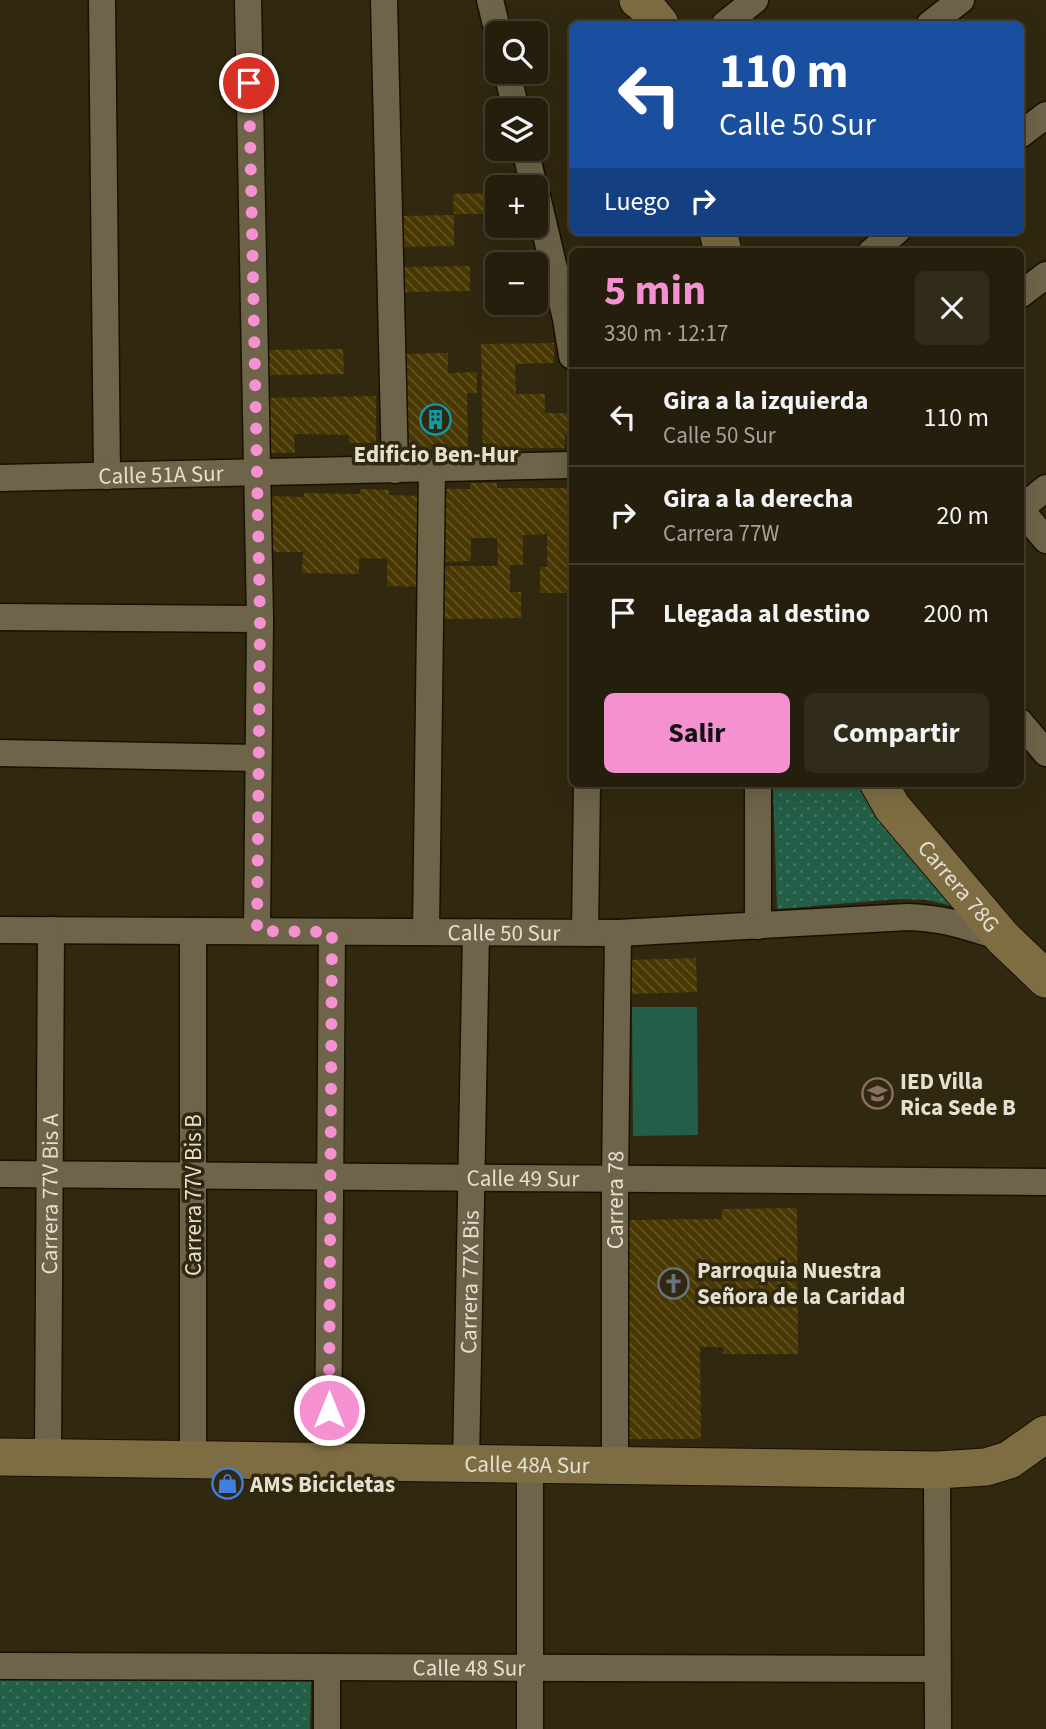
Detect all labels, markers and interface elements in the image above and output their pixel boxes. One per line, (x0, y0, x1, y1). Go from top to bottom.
map controls (485, 21, 548, 315)
button: search (485, 21, 548, 84)
text: 110 m (719, 37, 848, 107)
icon: left (604, 49, 695, 140)
pin (219, 53, 279, 113)
icon: arrive (230, 64, 268, 102)
button: layers (485, 98, 548, 161)
text: Calle 50 Sur (719, 102, 876, 148)
button: + (485, 175, 548, 238)
icon: right (684, 182, 722, 220)
text: Luego (604, 183, 670, 220)
button: − (485, 252, 548, 315)
text: 5 min (604, 261, 706, 321)
button: close (915, 271, 989, 345)
text: 330 m · 12:17 (604, 317, 728, 350)
text: Gira a la izquierda (663, 382, 868, 419)
icon: left (604, 398, 642, 436)
text: 110 m (923, 399, 989, 436)
building icon: Edificio Ben-Hur (419, 403, 453, 437)
text: Calle 50 Sur (663, 419, 776, 452)
place label: Edificio Ben-Hur (354, 438, 519, 471)
street label: Calle 51A Sur (98, 457, 225, 493)
text: Gira a la derecha (663, 480, 853, 517)
icon: right (604, 496, 642, 534)
text: 20 m (936, 497, 989, 534)
text: Carrera 77W (663, 517, 779, 550)
icon: arrive (604, 594, 642, 632)
text: Llegada al destino (663, 595, 870, 632)
text: 200 m (923, 595, 989, 632)
button: Salir (604, 693, 790, 773)
button: Compartir (804, 693, 989, 773)
street label: Carrera 78G (910, 833, 1008, 940)
street label: Calle 50 Sur (448, 916, 561, 950)
place label: IED Villa Rica Sede B (900, 1065, 1016, 1124)
school or university icon: IED Villa Rica Sede B (860, 1077, 894, 1111)
street label: Carrera 77V Bis A (33, 1113, 67, 1275)
street label: Carrera 77V Bis B (177, 1114, 210, 1276)
street label: Carrera 78 (599, 1151, 632, 1249)
street label: Calle 49 Sur (466, 1162, 581, 1195)
street label: Carrera 77X Bis (452, 1210, 488, 1354)
place label: Parroquia Nuestra Señora de la Caridad (697, 1254, 905, 1313)
church icon: Parroquia Nuestra Señora de la Caridad (657, 1266, 691, 1300)
position arrow (292, 1373, 366, 1447)
street label: Calle 48A Sur (464, 1447, 591, 1482)
shop icon: AMS Bicicletas (210, 1467, 244, 1501)
place label: AMS Bicicletas (249, 1468, 395, 1501)
street label: Calle 48 Sur (413, 1651, 526, 1685)

